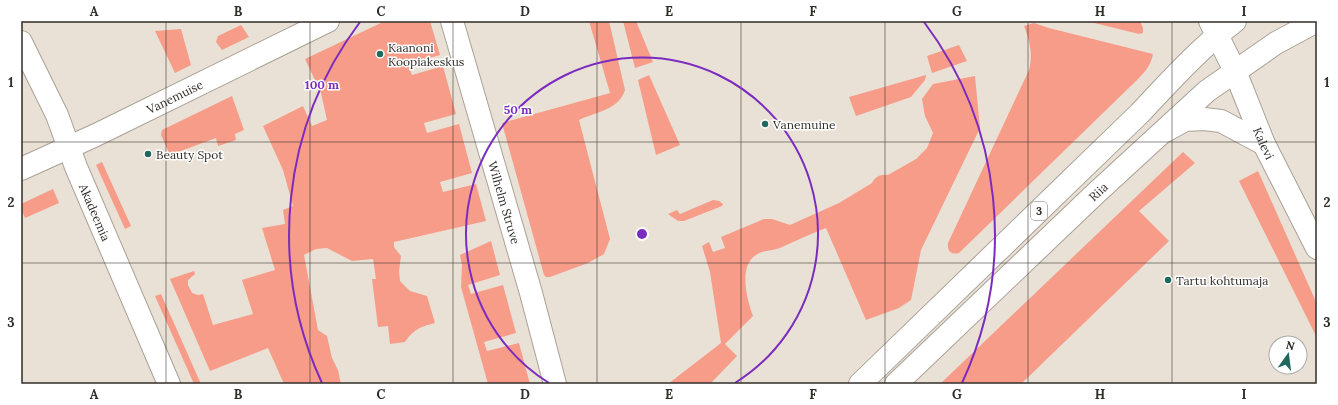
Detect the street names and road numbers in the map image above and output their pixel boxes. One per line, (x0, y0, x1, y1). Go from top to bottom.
street label: Vanemuise (143, 76, 206, 117)
street label: Kalevi (1251, 125, 1278, 162)
street label: Wilhelm Struve (486, 159, 524, 246)
street label: Riia (1085, 179, 1110, 204)
street label: Akadeemia (76, 181, 114, 243)
road number: 3 (1031, 202, 1047, 220)

